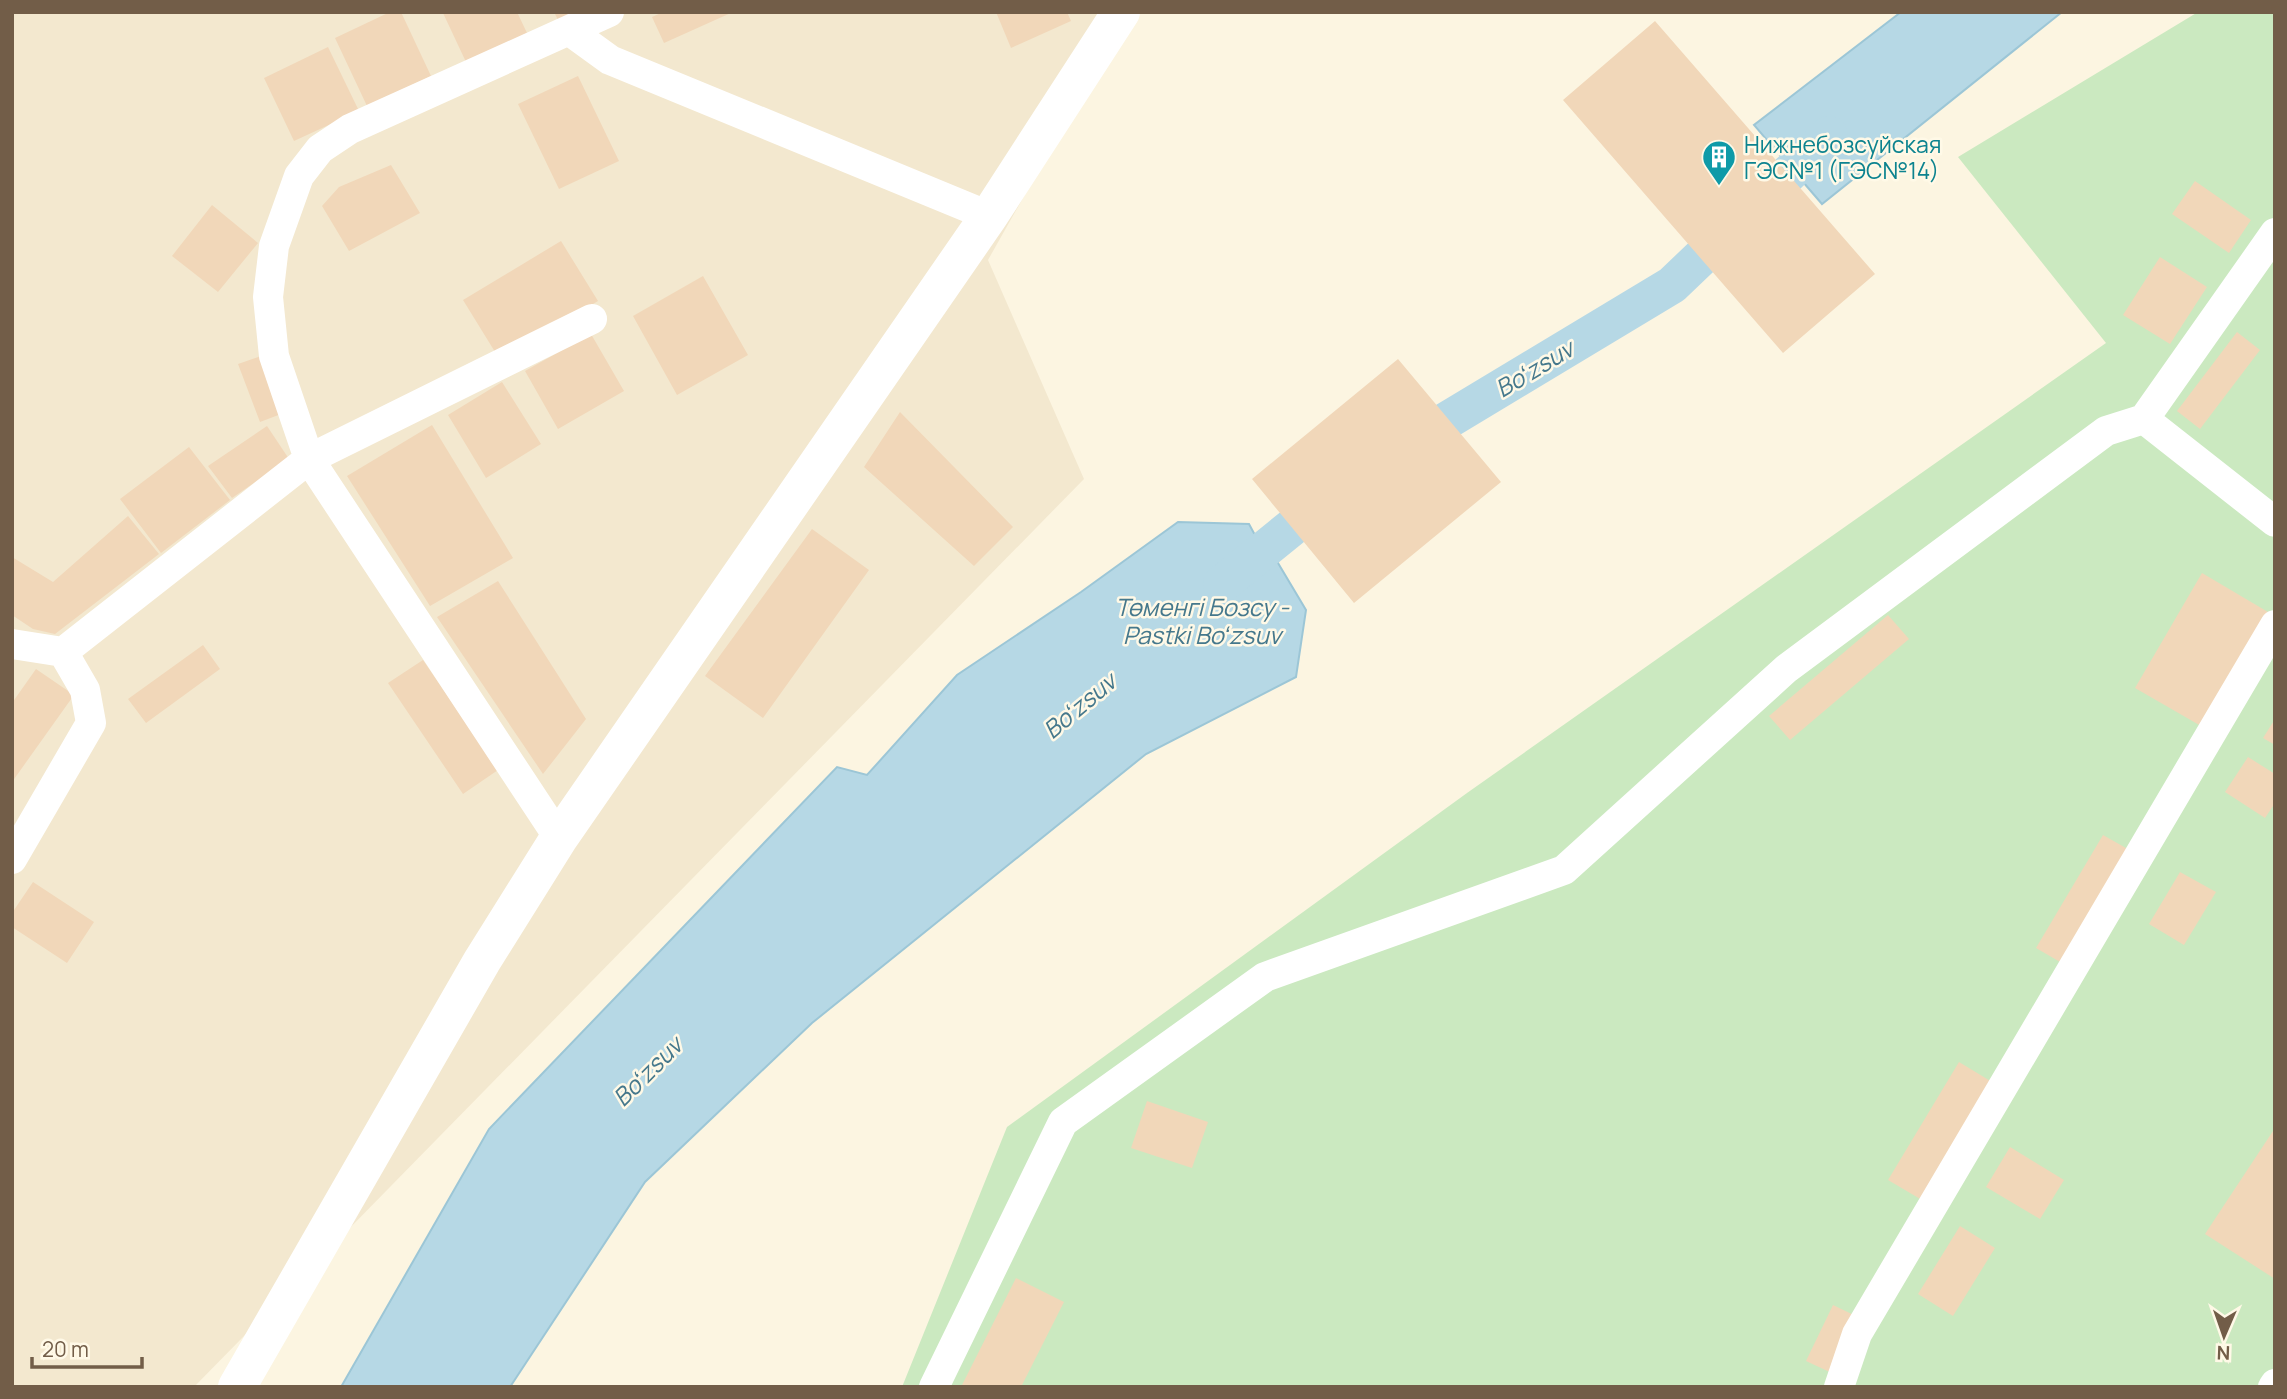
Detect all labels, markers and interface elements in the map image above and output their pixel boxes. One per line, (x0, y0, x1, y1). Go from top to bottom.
place label: Нижнебозсуйская ГЭС№1 (ГЭС№14) (1744, 128, 1941, 186)
building icon: Нижнебозсуйская ГЭС№1 (ГЭС№14) (1700, 138, 1738, 187)
water label: Boʻzsuv (1489, 330, 1582, 404)
water label: Төменгі Бозсу - Pastki Boʻzsuv (1115, 590, 1290, 651)
water label: Boʻzsuv (1035, 663, 1125, 745)
water label: Boʻzsuv (605, 1027, 691, 1113)
north arrow (2189, 1301, 2259, 1371)
scale bar (32, 1326, 142, 1370)
text: 20 m (42, 1335, 89, 1363)
text: N (2216, 1340, 2231, 1366)

